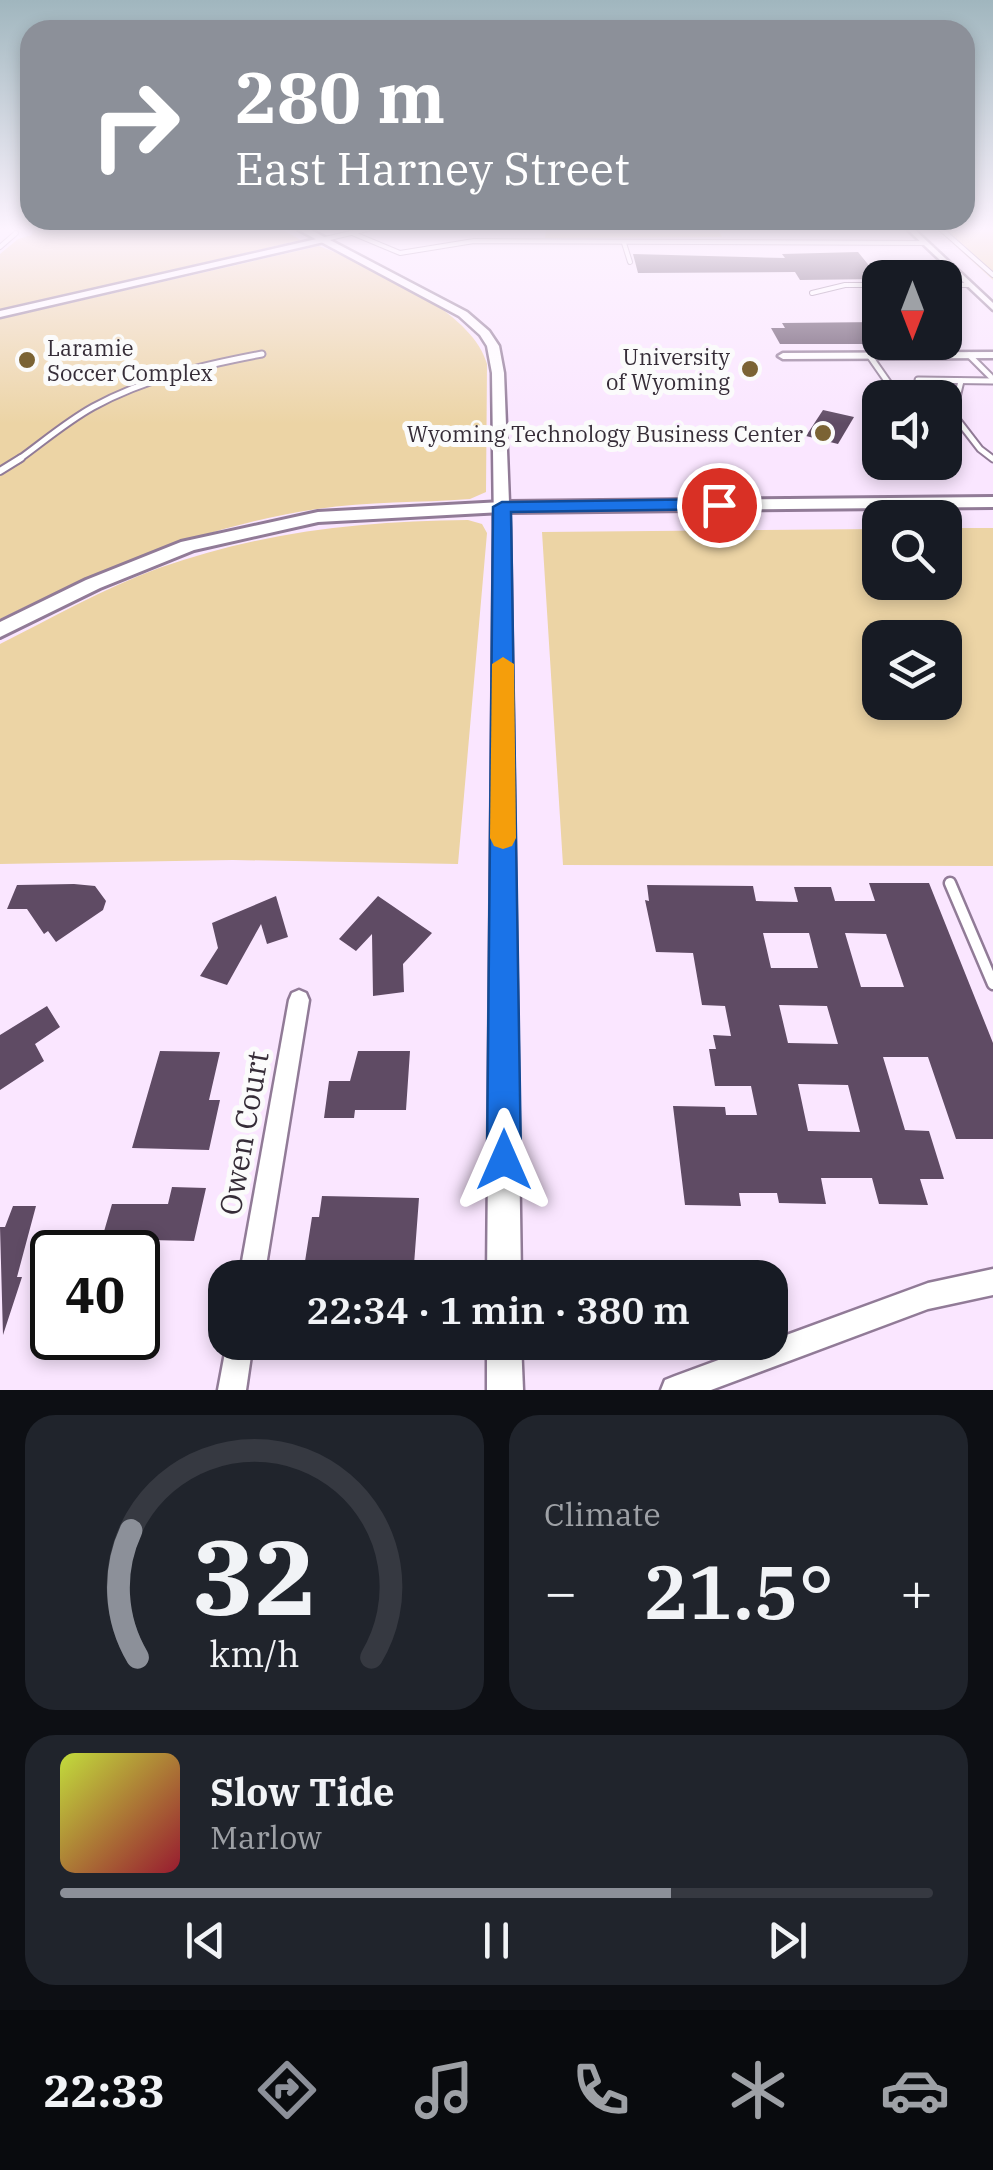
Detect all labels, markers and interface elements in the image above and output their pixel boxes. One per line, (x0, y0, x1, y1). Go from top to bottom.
text: 280 m (235, 51, 445, 142)
icon: right (70, 60, 200, 190)
text: East Harney Street (235, 139, 630, 197)
north arrow (862, 260, 962, 360)
map controls (862, 260, 962, 720)
place label: Laramie Soccer Complex (47, 333, 213, 387)
place label: University of Wyoming (606, 342, 730, 396)
marker: Laramie Soccer Complex (16, 349, 38, 371)
marker: University of Wyoming (739, 358, 761, 380)
button: sound (862, 380, 962, 480)
place label: Wyoming Technology Business Center (407, 419, 803, 448)
marker: Wyoming Technology Business Center (812, 422, 834, 444)
pin (677, 463, 762, 548)
icon: arrive (692, 478, 747, 533)
button: search (862, 500, 962, 600)
button: layers (862, 620, 962, 720)
street label: Owen Court (209, 1048, 277, 1218)
position arrow (452, 1108, 556, 1212)
speed limit sign: 40 (30, 1230, 160, 1360)
text: 22:34 · 1 min · 380 m (306, 1285, 690, 1334)
text: Climate (544, 1493, 661, 1535)
text: 32 (192, 1508, 317, 1644)
text: 21.5° (643, 1542, 834, 1640)
text: − (544, 1556, 577, 1627)
text: + (900, 1556, 933, 1627)
text: km/h (209, 1630, 300, 1677)
text: Slow Tide (210, 1767, 395, 1816)
text: Marlow (210, 1816, 322, 1858)
icon: previous (178, 1913, 233, 1968)
icon: pause (469, 1913, 524, 1968)
icon: next (760, 1913, 815, 1968)
icon: directions (252, 2055, 322, 2125)
icon: music (409, 2055, 479, 2125)
icon: phone (566, 2055, 636, 2125)
icon: climate (723, 2055, 793, 2125)
icon: car (880, 2055, 950, 2125)
text: 22:33 (43, 2061, 165, 2119)

